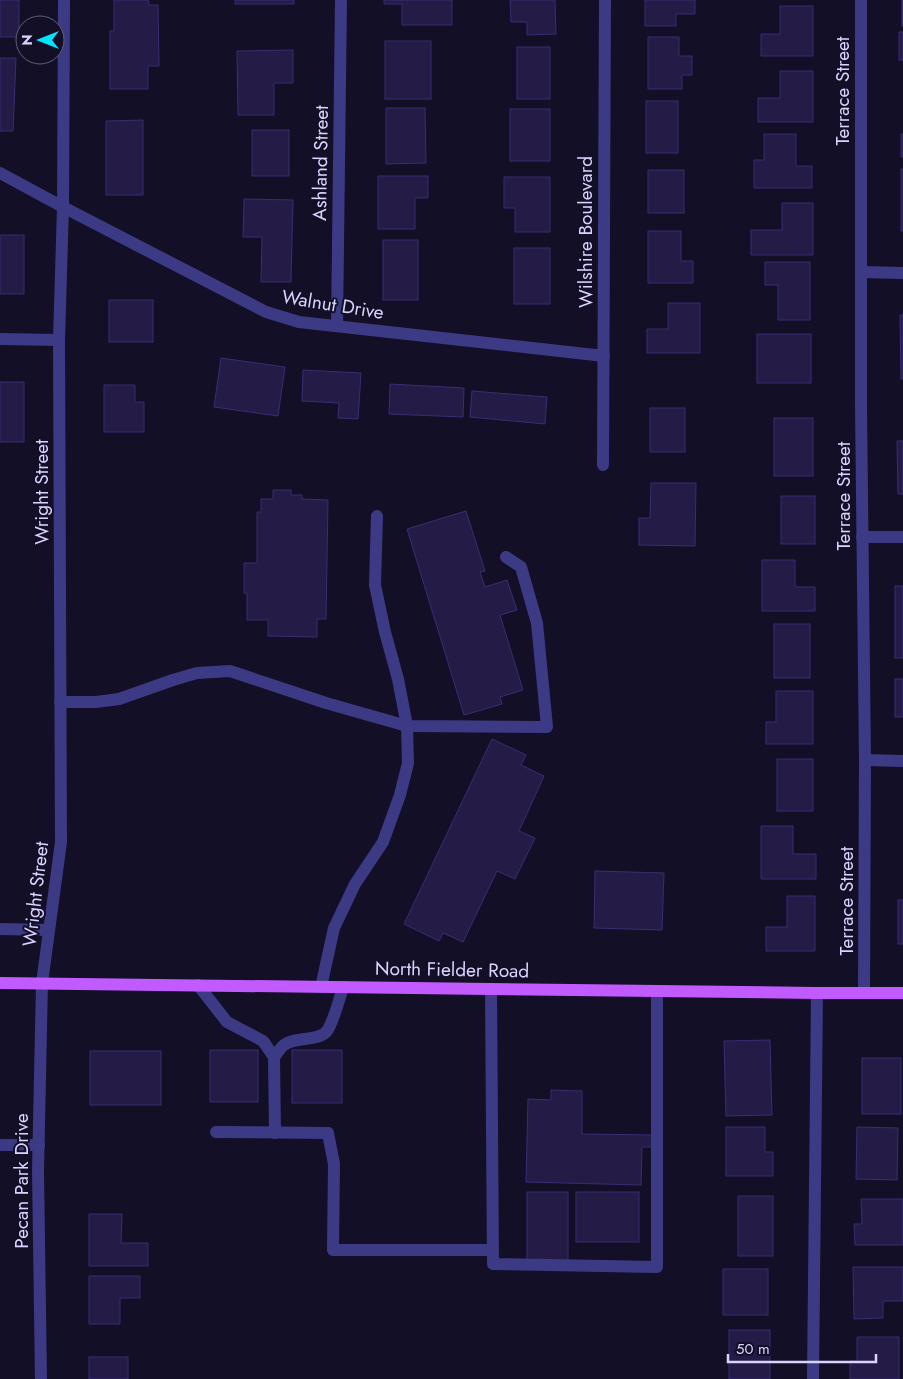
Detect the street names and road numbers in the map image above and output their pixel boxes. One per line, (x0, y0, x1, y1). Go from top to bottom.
street label: Terrace Street (829, 36, 856, 145)
street label: Ashland Street (306, 105, 335, 221)
street label: Wilshire Boulevard (572, 156, 599, 308)
street label: Walnut Drive (280, 283, 386, 326)
street label: Wright Street (28, 439, 55, 545)
street label: Terrace Street (830, 441, 857, 550)
street label: Wright Street (16, 840, 55, 948)
street label: Terrace Street (833, 846, 860, 955)
street label: North Fielder Road (375, 955, 529, 984)
street label: Pecan Park Drive (8, 1113, 35, 1249)

